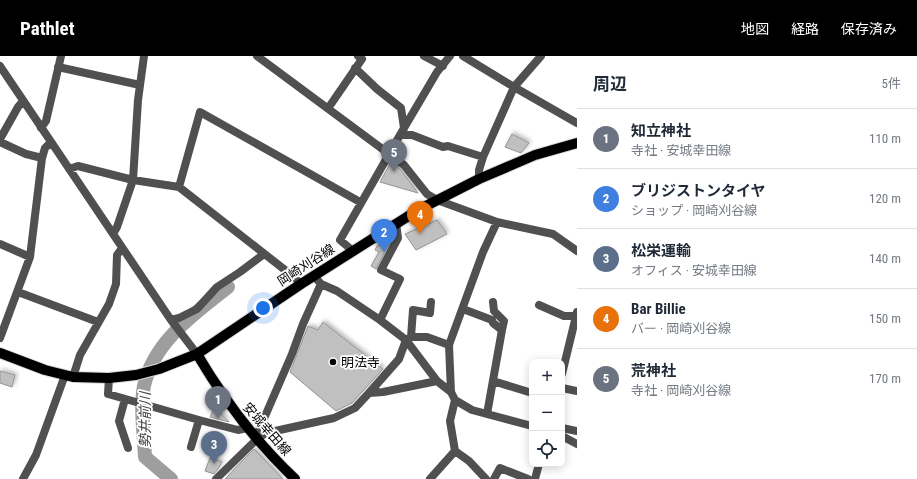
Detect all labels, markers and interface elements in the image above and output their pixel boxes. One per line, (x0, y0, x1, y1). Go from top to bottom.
text: Pathlet (20, 17, 75, 40)
text: 地図 (741, 21, 769, 37)
text: 経路 (791, 21, 819, 37)
text: 保存済み (841, 21, 897, 37)
text: 周辺 (593, 74, 627, 94)
text: 5件 (882, 76, 901, 91)
text: 知立神社 (631, 122, 691, 140)
text: 1 (603, 131, 609, 146)
text: 110 m (869, 131, 901, 146)
pin: 5 (381, 139, 407, 172)
text: 寺社 · 安城幸田線 (631, 143, 731, 158)
text: ブリジストンタイヤ (631, 182, 766, 200)
text: 2 (603, 191, 609, 206)
text: 120 m (869, 191, 901, 206)
pin: 4 (407, 201, 433, 234)
text: ショップ · 岡崎刈谷線 (631, 203, 757, 218)
pin: 2 (371, 219, 397, 252)
street label: 岡崎刈谷線 (275, 241, 337, 289)
text: 松栄運輸 (631, 242, 691, 260)
text: 3 (603, 251, 609, 266)
text: 140 m (869, 251, 901, 266)
text: オフィス · 安城幸田線 (631, 263, 757, 278)
your location (253, 298, 273, 318)
text: Bar Billie (631, 300, 686, 318)
text: 4 (603, 311, 609, 326)
text: 150 m (869, 311, 901, 326)
text: バー · 岡崎刈谷線 (631, 321, 731, 336)
place label: 明法寺 (341, 355, 380, 370)
marker: 明法寺 (328, 357, 338, 367)
map controls (529, 359, 565, 467)
button: + (529, 359, 565, 395)
text: 荒神社 (631, 362, 676, 380)
text: 5 (603, 371, 609, 386)
text: 170 m (869, 371, 901, 386)
text: 寺社 · 岡崎刈谷線 (631, 383, 731, 398)
pin: 1 (205, 386, 231, 419)
water label: 勢井前川 (137, 390, 153, 448)
button: − (529, 395, 565, 431)
street label: 安城幸田線 (240, 400, 294, 458)
pin: 3 (201, 431, 227, 464)
button: locate (529, 431, 565, 467)

